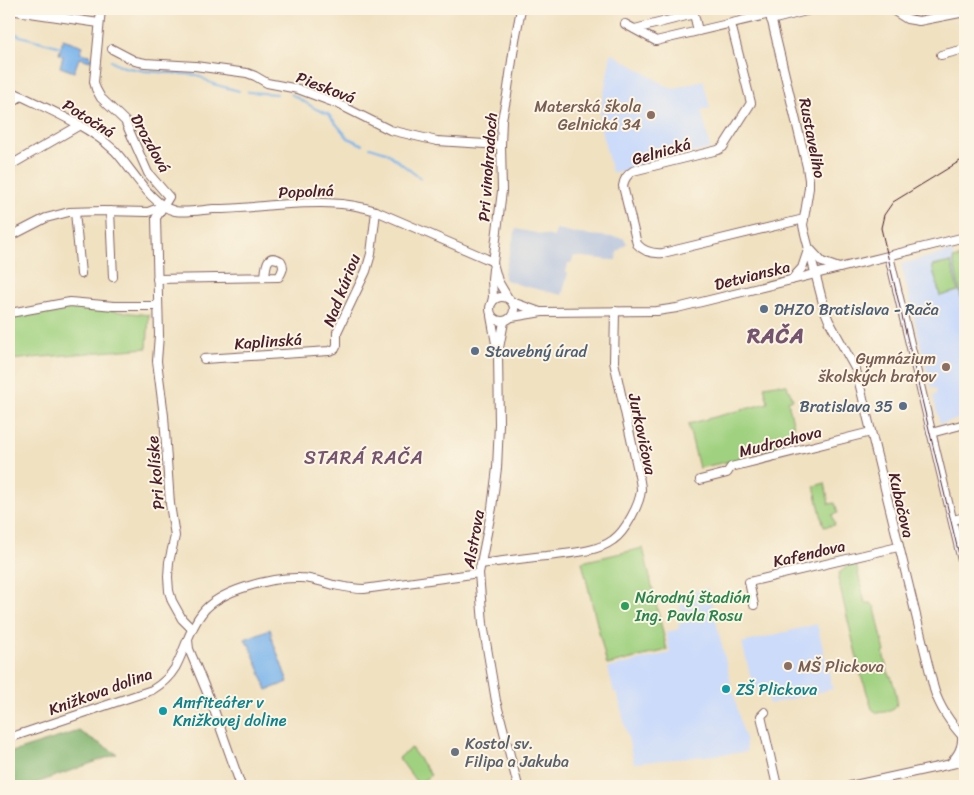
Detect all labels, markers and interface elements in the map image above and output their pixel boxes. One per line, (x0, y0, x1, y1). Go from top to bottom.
street label: Piesková (292, 63, 360, 112)
street label: Potočná (57, 91, 121, 146)
place label: Materská škola Gelnická 34 (534, 92, 642, 139)
street label: Rustaveliho (791, 95, 835, 181)
street label: Drozdová (122, 108, 179, 178)
marker: Materská škola Gelnická 34 (645, 109, 657, 121)
street label: Pri vinohradoch (469, 112, 506, 223)
street label: Gelnická (628, 129, 694, 174)
street label: Popolná (278, 176, 334, 207)
street label: Nad kúriou (314, 249, 369, 331)
street label: Detvianska (711, 252, 793, 299)
place label: DHZO Bratislava - Rača (774, 295, 939, 324)
marker: DHZO Bratislava - Rača (758, 303, 770, 315)
district label: RAČA (746, 317, 805, 355)
street label: Kaplinská (233, 325, 303, 358)
place label: Stavebný úrad (485, 337, 589, 366)
place label: Gymnázium školských bratov (817, 344, 938, 391)
marker: Stavebný úrad (469, 345, 481, 357)
marker: Gymnázium školských bratov (940, 361, 952, 373)
street label: Jurkovičova (620, 390, 665, 479)
place label: Bratislava 35 (800, 392, 893, 421)
marker: Bratislava 35 (897, 400, 909, 412)
street label: Mudrochova (736, 417, 825, 466)
street label: Pri kolíske (138, 435, 173, 511)
district label: STARÁ RAČA (304, 441, 424, 474)
street label: Kubačova (880, 469, 923, 541)
street label: Alstrova (454, 507, 493, 572)
street label: Kafendova (770, 531, 848, 576)
place label: Národný štadión Ing. Pavla Rosu (634, 583, 751, 630)
marker: Národný štadión Ing. Pavla Rosu (619, 600, 631, 612)
place label: MŠ Plickova (798, 652, 884, 681)
street label: Knižkova dolina (44, 659, 156, 724)
marker: MŠ Plickova (782, 660, 794, 672)
place label: ZŠ Plickova (736, 675, 817, 704)
marker: ZŠ Plickova (720, 683, 732, 695)
place label: Amfiteáter v Knižkovej doline (172, 688, 287, 735)
marker: Amfiteáter v Knižkovej doline (157, 705, 169, 717)
place label: Kostol sv. Filipa a Jakuba (465, 729, 569, 776)
marker: Kostol sv. Filipa a Jakuba (449, 746, 461, 758)

